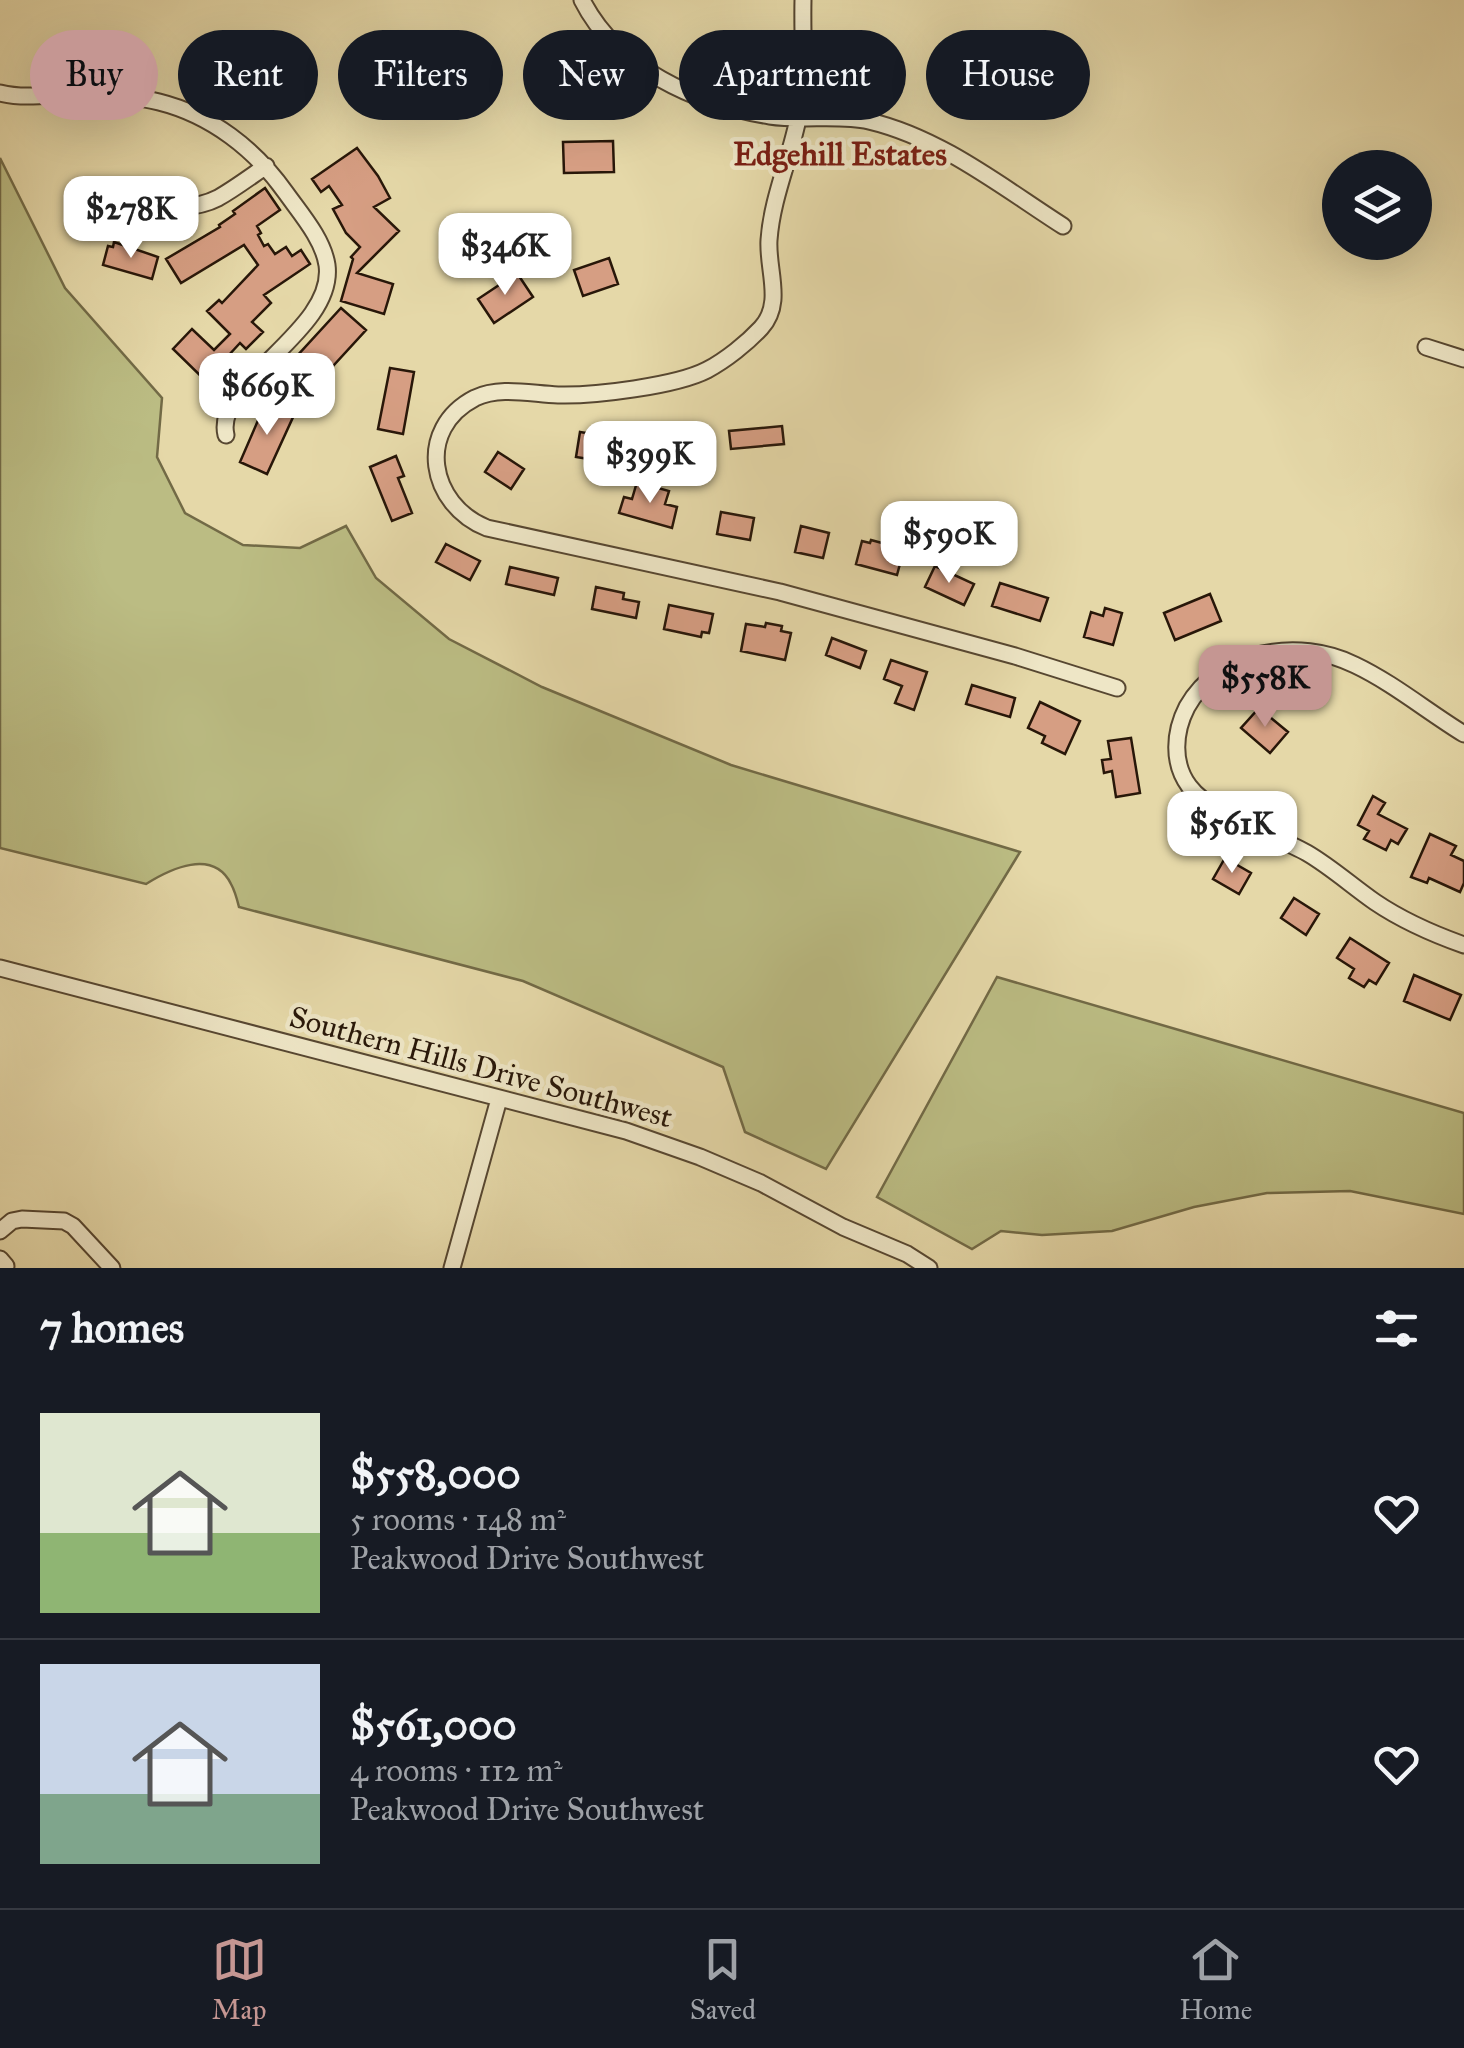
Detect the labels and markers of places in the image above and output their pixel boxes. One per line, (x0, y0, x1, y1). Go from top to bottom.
pin: $278K (61, 176, 201, 261)
pin: $346K (435, 213, 575, 298)
pin: $669K (197, 353, 337, 438)
pin: $399K (580, 421, 720, 506)
pin: $590K (879, 501, 1019, 586)
pin: $558K (1195, 645, 1335, 730)
pin: $561K (1162, 791, 1302, 876)

